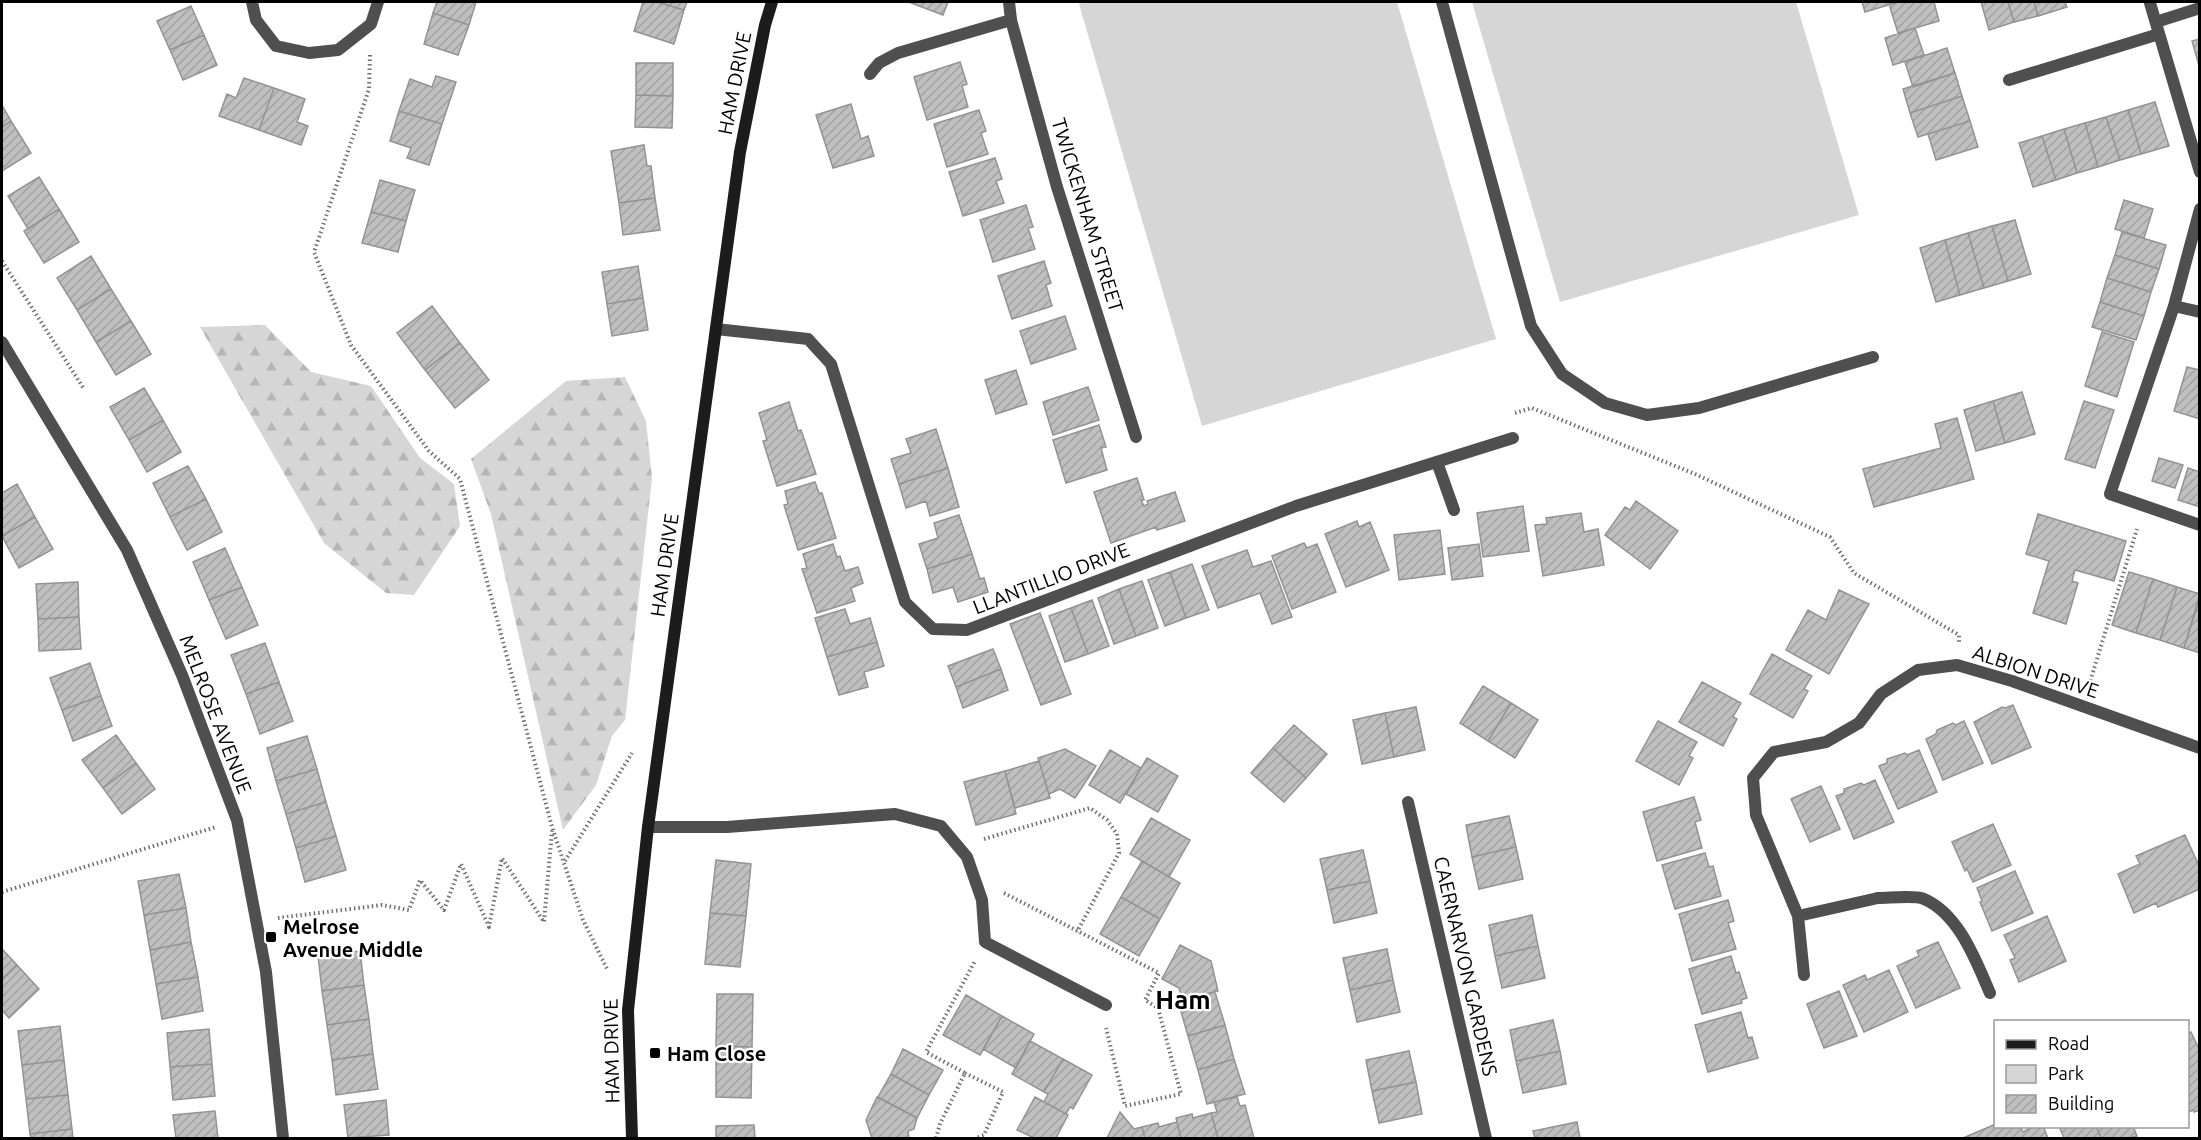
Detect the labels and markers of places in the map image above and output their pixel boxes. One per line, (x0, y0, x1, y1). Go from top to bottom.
place label: Melrose Avenue Middle (283, 915, 423, 961)
marker: Melrose Avenue Middle (264, 930, 278, 944)
place label: Ham Close (667, 1042, 766, 1065)
marker: Ham Close (648, 1046, 662, 1060)

